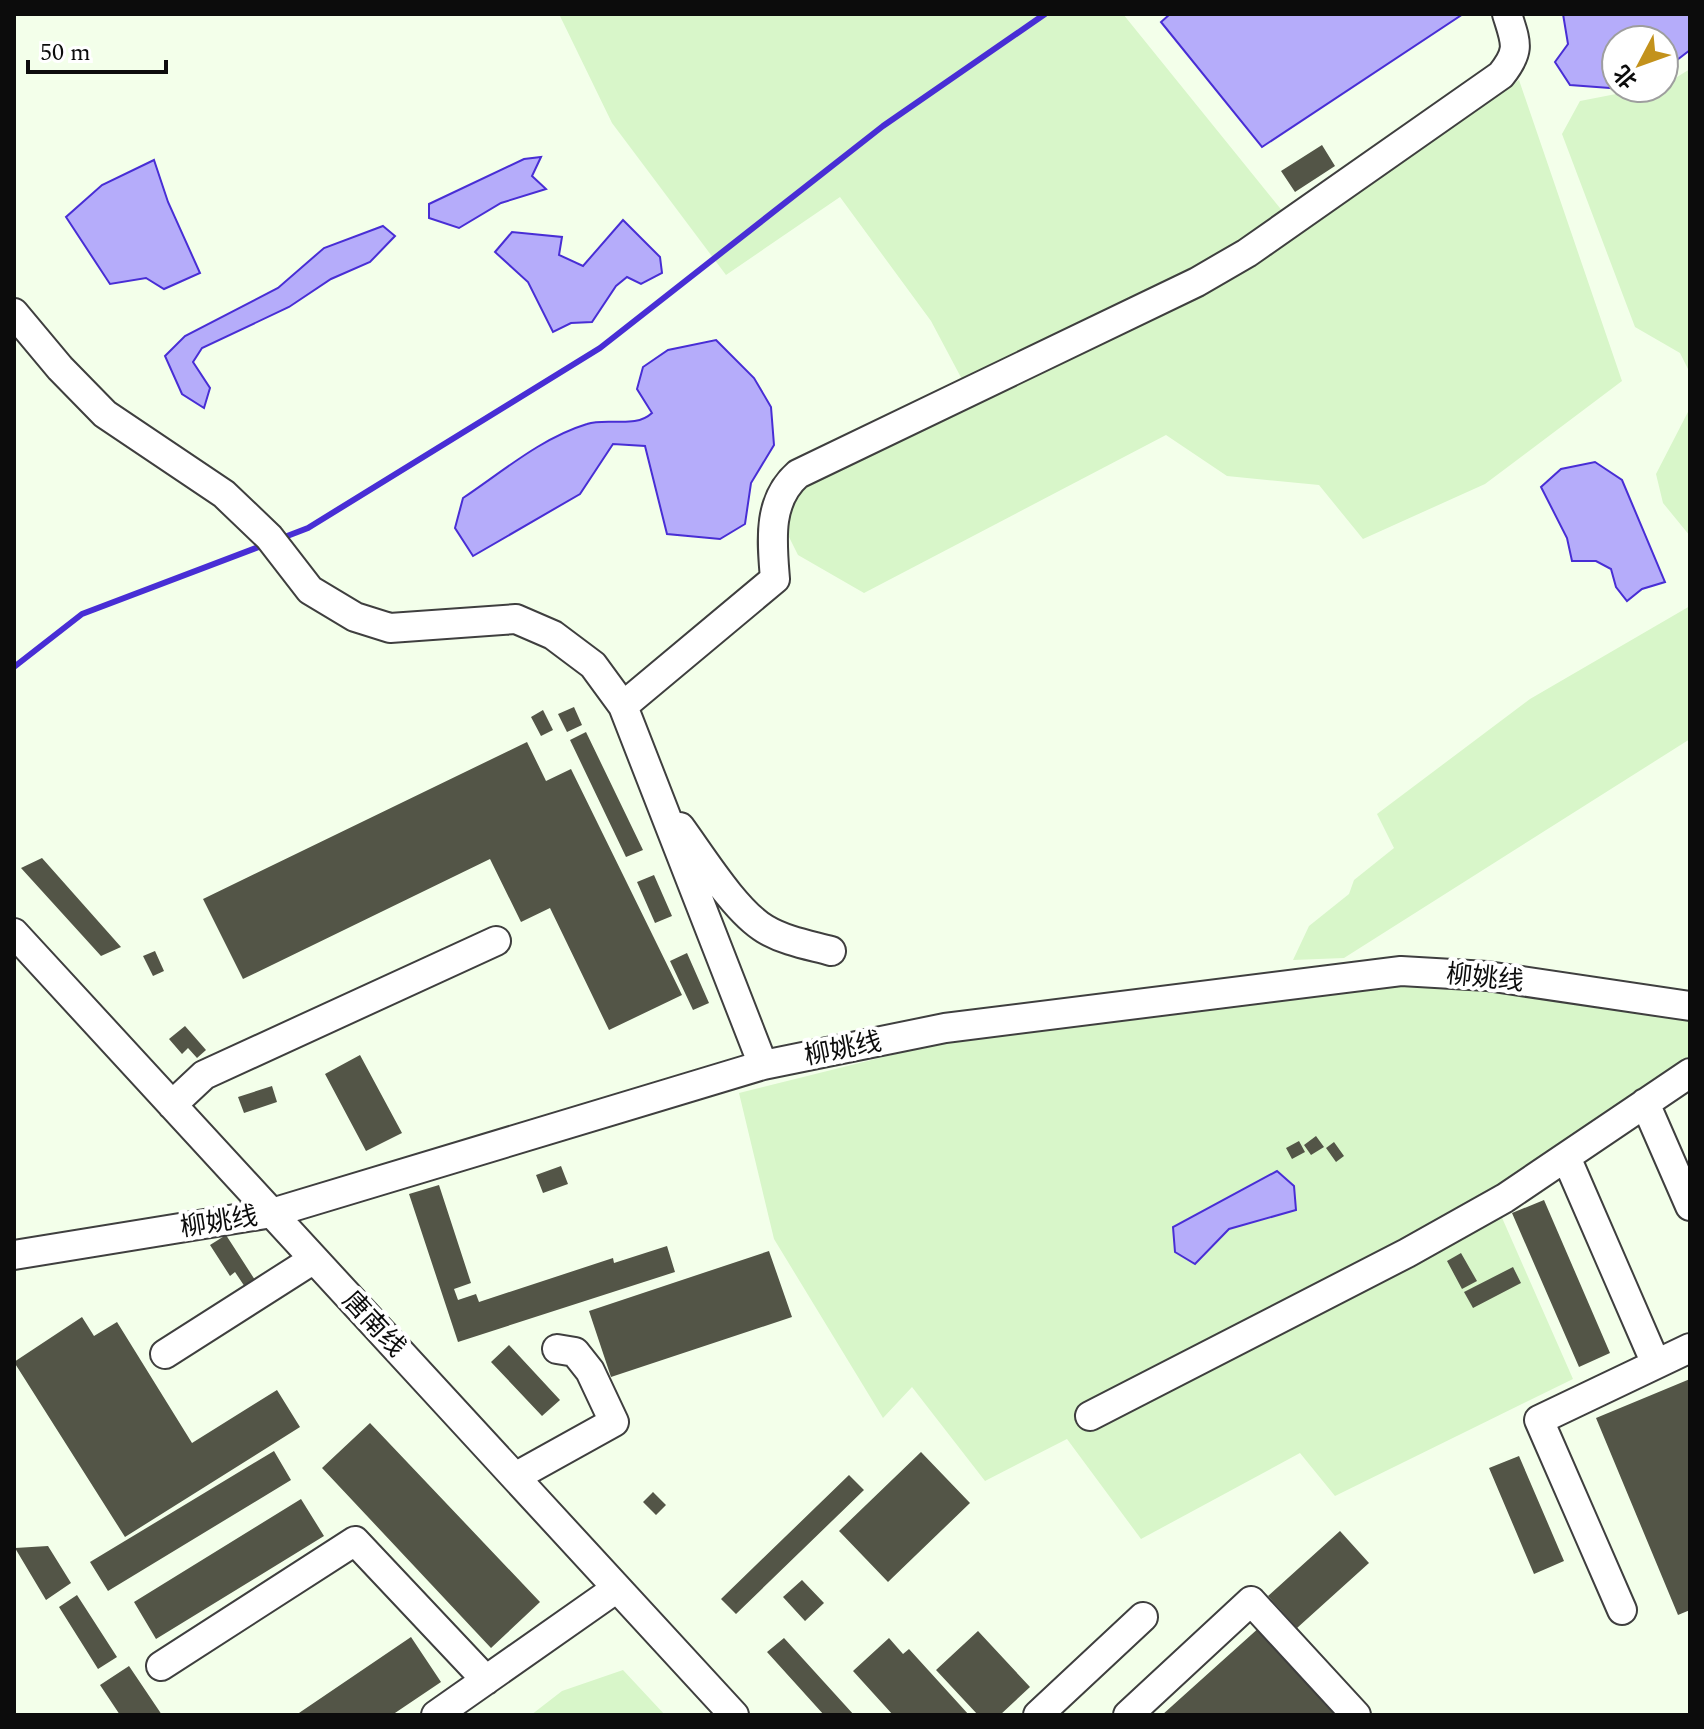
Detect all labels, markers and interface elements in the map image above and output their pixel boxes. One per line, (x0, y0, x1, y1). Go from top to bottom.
scale bar (28, 24, 166, 74)
north arrow (1600, 24, 1680, 104)
text: 50 m (40, 35, 91, 71)
text: 北 (1606, 57, 1646, 95)
street label: 柳姚线 (1444, 954, 1526, 1002)
street label: 柳姚线 (801, 1022, 885, 1076)
street label: 柳姚线 (177, 1196, 261, 1248)
street label: 唐南线 (333, 1282, 415, 1366)

